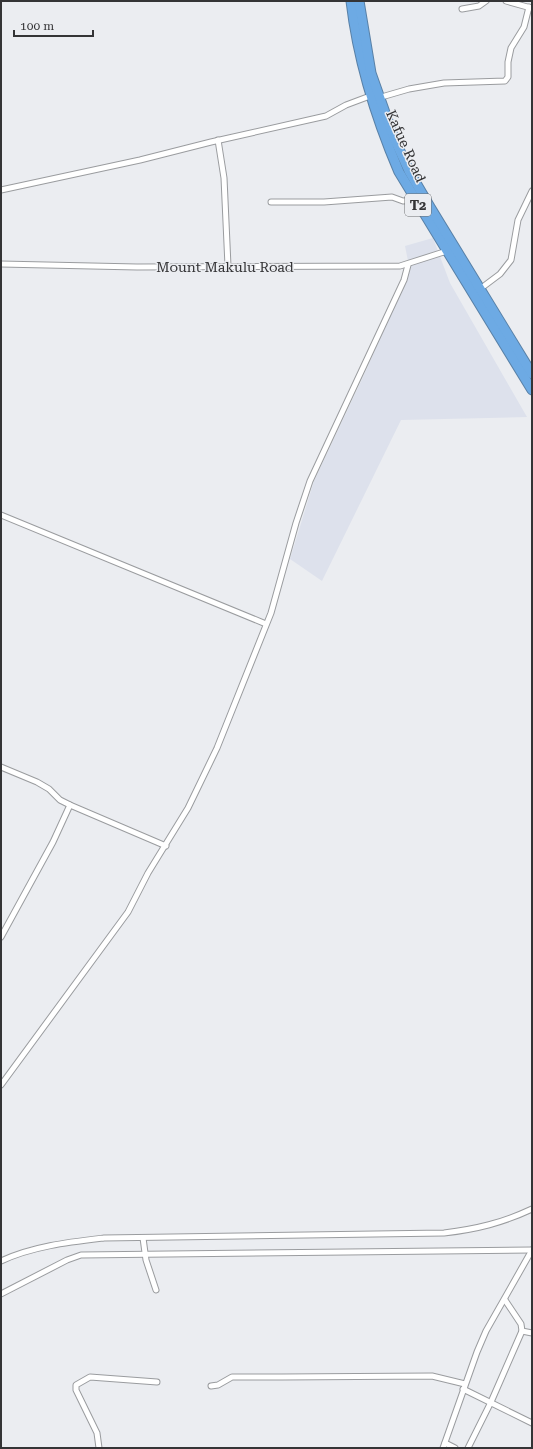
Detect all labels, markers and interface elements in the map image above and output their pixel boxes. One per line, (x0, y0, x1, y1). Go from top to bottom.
scale bar (14, 12, 93, 38)
text: 100 m (20, 19, 54, 33)
street label: Kafue Road (383, 107, 429, 185)
road number: T2 (405, 194, 431, 216)
street label: Mount Makulu Road (156, 259, 294, 275)

